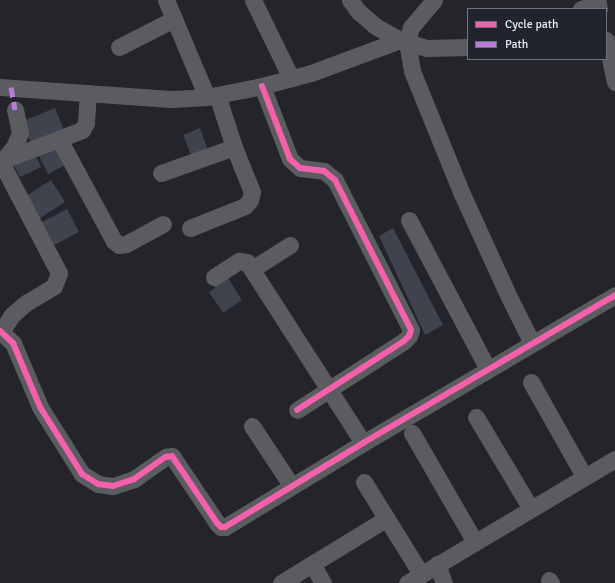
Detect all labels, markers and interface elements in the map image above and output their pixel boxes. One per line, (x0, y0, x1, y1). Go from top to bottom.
legend (467, 8, 607, 60)
text: Cycle path (505, 17, 558, 32)
text: Path (505, 37, 528, 52)

